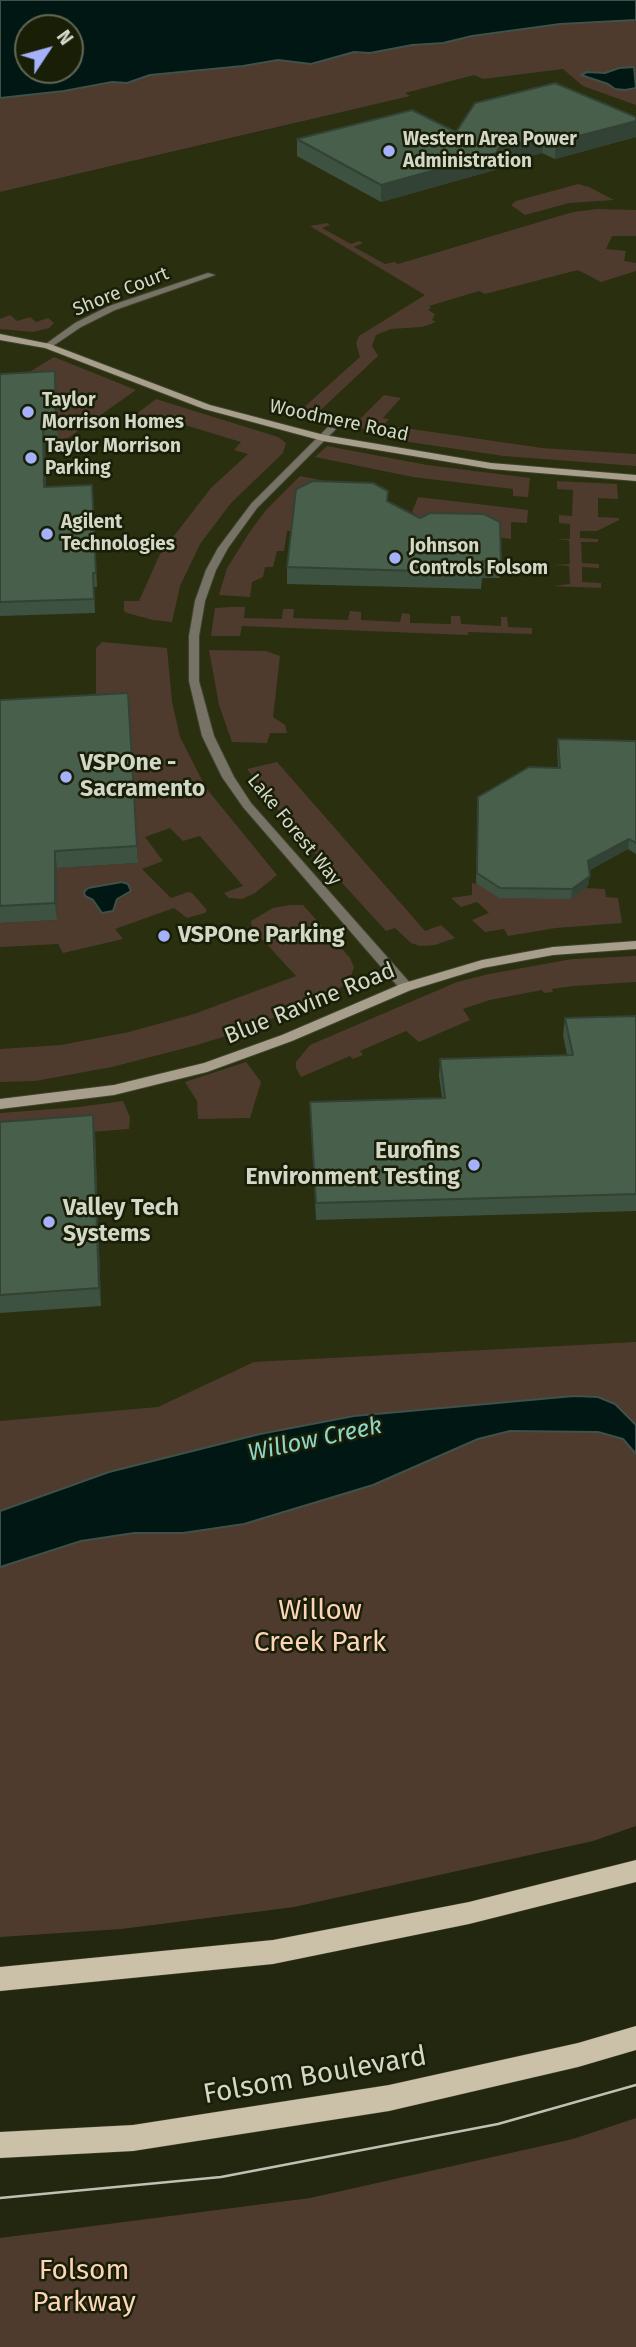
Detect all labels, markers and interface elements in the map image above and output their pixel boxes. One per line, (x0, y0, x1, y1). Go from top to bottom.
north arrow (14, 14, 84, 84)
text: N (52, 26, 78, 49)
place label: Western Area Power Administration (403, 129, 577, 173)
marker: Western Area Power Administration (381, 143, 397, 159)
street label: Shore Court (70, 262, 172, 322)
place label: Taylor Morrison Homes (42, 390, 184, 434)
street label: Woodmere Road (267, 395, 411, 447)
marker: Taylor Morrison Homes (20, 404, 36, 420)
place label: Taylor Morrison Parking (45, 436, 181, 480)
marker: Taylor Morrison Parking (23, 450, 39, 466)
place label: Agilent Technologies (61, 512, 175, 556)
marker: Agilent Technologies (39, 526, 55, 542)
place label: Johnson Controls Folsom (409, 536, 548, 580)
marker: Johnson Controls Folsom (387, 550, 403, 566)
place label: VSPOne - Sacramento (80, 750, 205, 804)
marker: VSPOne - Sacramento (58, 769, 74, 785)
street label: Lake Forest Way (242, 770, 346, 890)
place label: VSPOne Parking (178, 922, 345, 950)
marker: VSPOne Parking (156, 928, 172, 944)
street label: Blue Ravine Road (221, 957, 399, 1051)
place label: Eurofins Environment Testing (245, 1138, 460, 1192)
marker: Eurofins Environment Testing (466, 1157, 482, 1173)
place label: Valley Tech Systems (63, 1195, 179, 1249)
marker: Valley Tech Systems (41, 1214, 57, 1230)
water label: Willow Creek (245, 1412, 385, 1468)
park label: Willow Creek Park (254, 1594, 386, 1660)
street label: Folsom Boulevard (201, 2040, 429, 2112)
park label: Folsom Parkway (32, 2254, 136, 2320)

